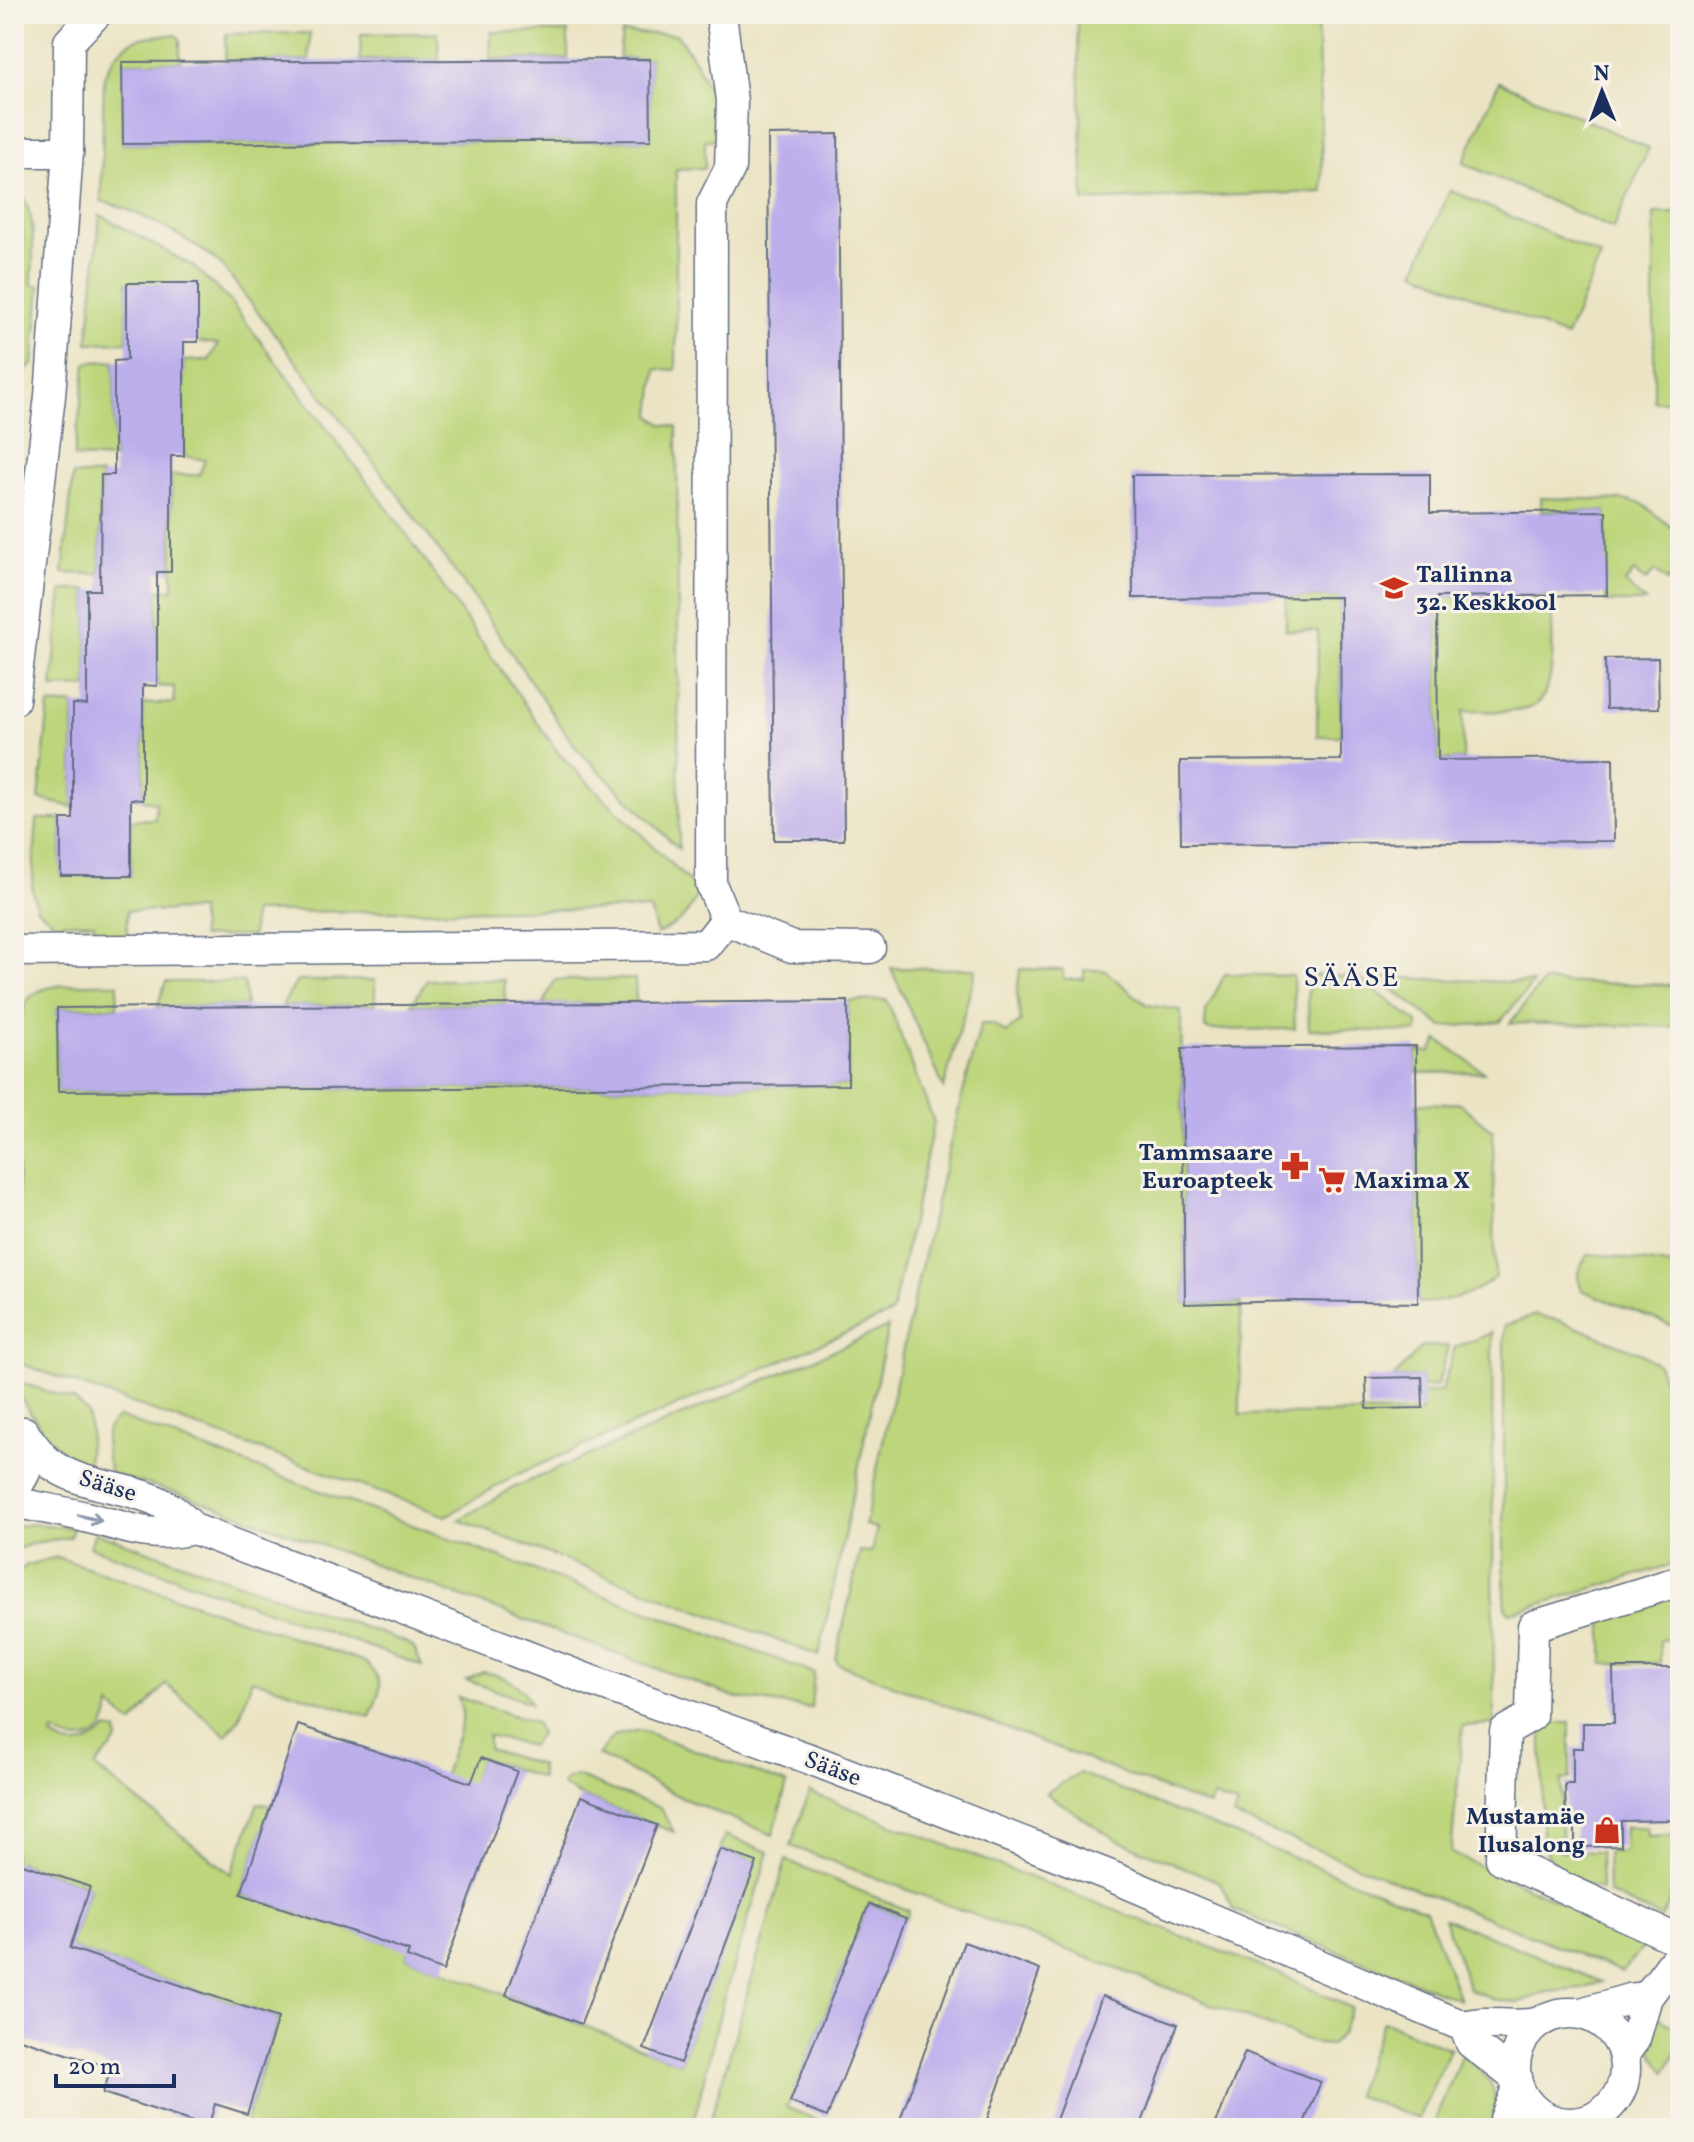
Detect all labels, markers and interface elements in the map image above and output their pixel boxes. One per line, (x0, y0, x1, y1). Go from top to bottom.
north arrow (1562, 52, 1642, 132)
text: N (1593, 59, 1610, 90)
place label: Tallinna 32. Keskkool (1416, 559, 1556, 621)
school or university icon: Tallinna 32. Keskkool (1379, 573, 1409, 603)
district label: SÄÄSE (1303, 959, 1401, 998)
place label: Tammsaare Euroapteek (1138, 1137, 1273, 1199)
pharmacy icon: Tammsaare Euroapteek (1280, 1151, 1310, 1181)
supermarket icon: Maxima X (1317, 1165, 1347, 1195)
place label: Maxima X (1354, 1165, 1470, 1199)
street label: Sääse (74, 1462, 141, 1512)
one-way arrow (77, 1512, 103, 1527)
street label: Sääse (799, 1743, 866, 1796)
place label: Mustamäe Ilusalong (1466, 1801, 1585, 1863)
shop icon: Mustamäe Ilusalong (1592, 1815, 1622, 1845)
scale bar (56, 2038, 174, 2088)
text: 20 m (68, 2051, 121, 2085)

